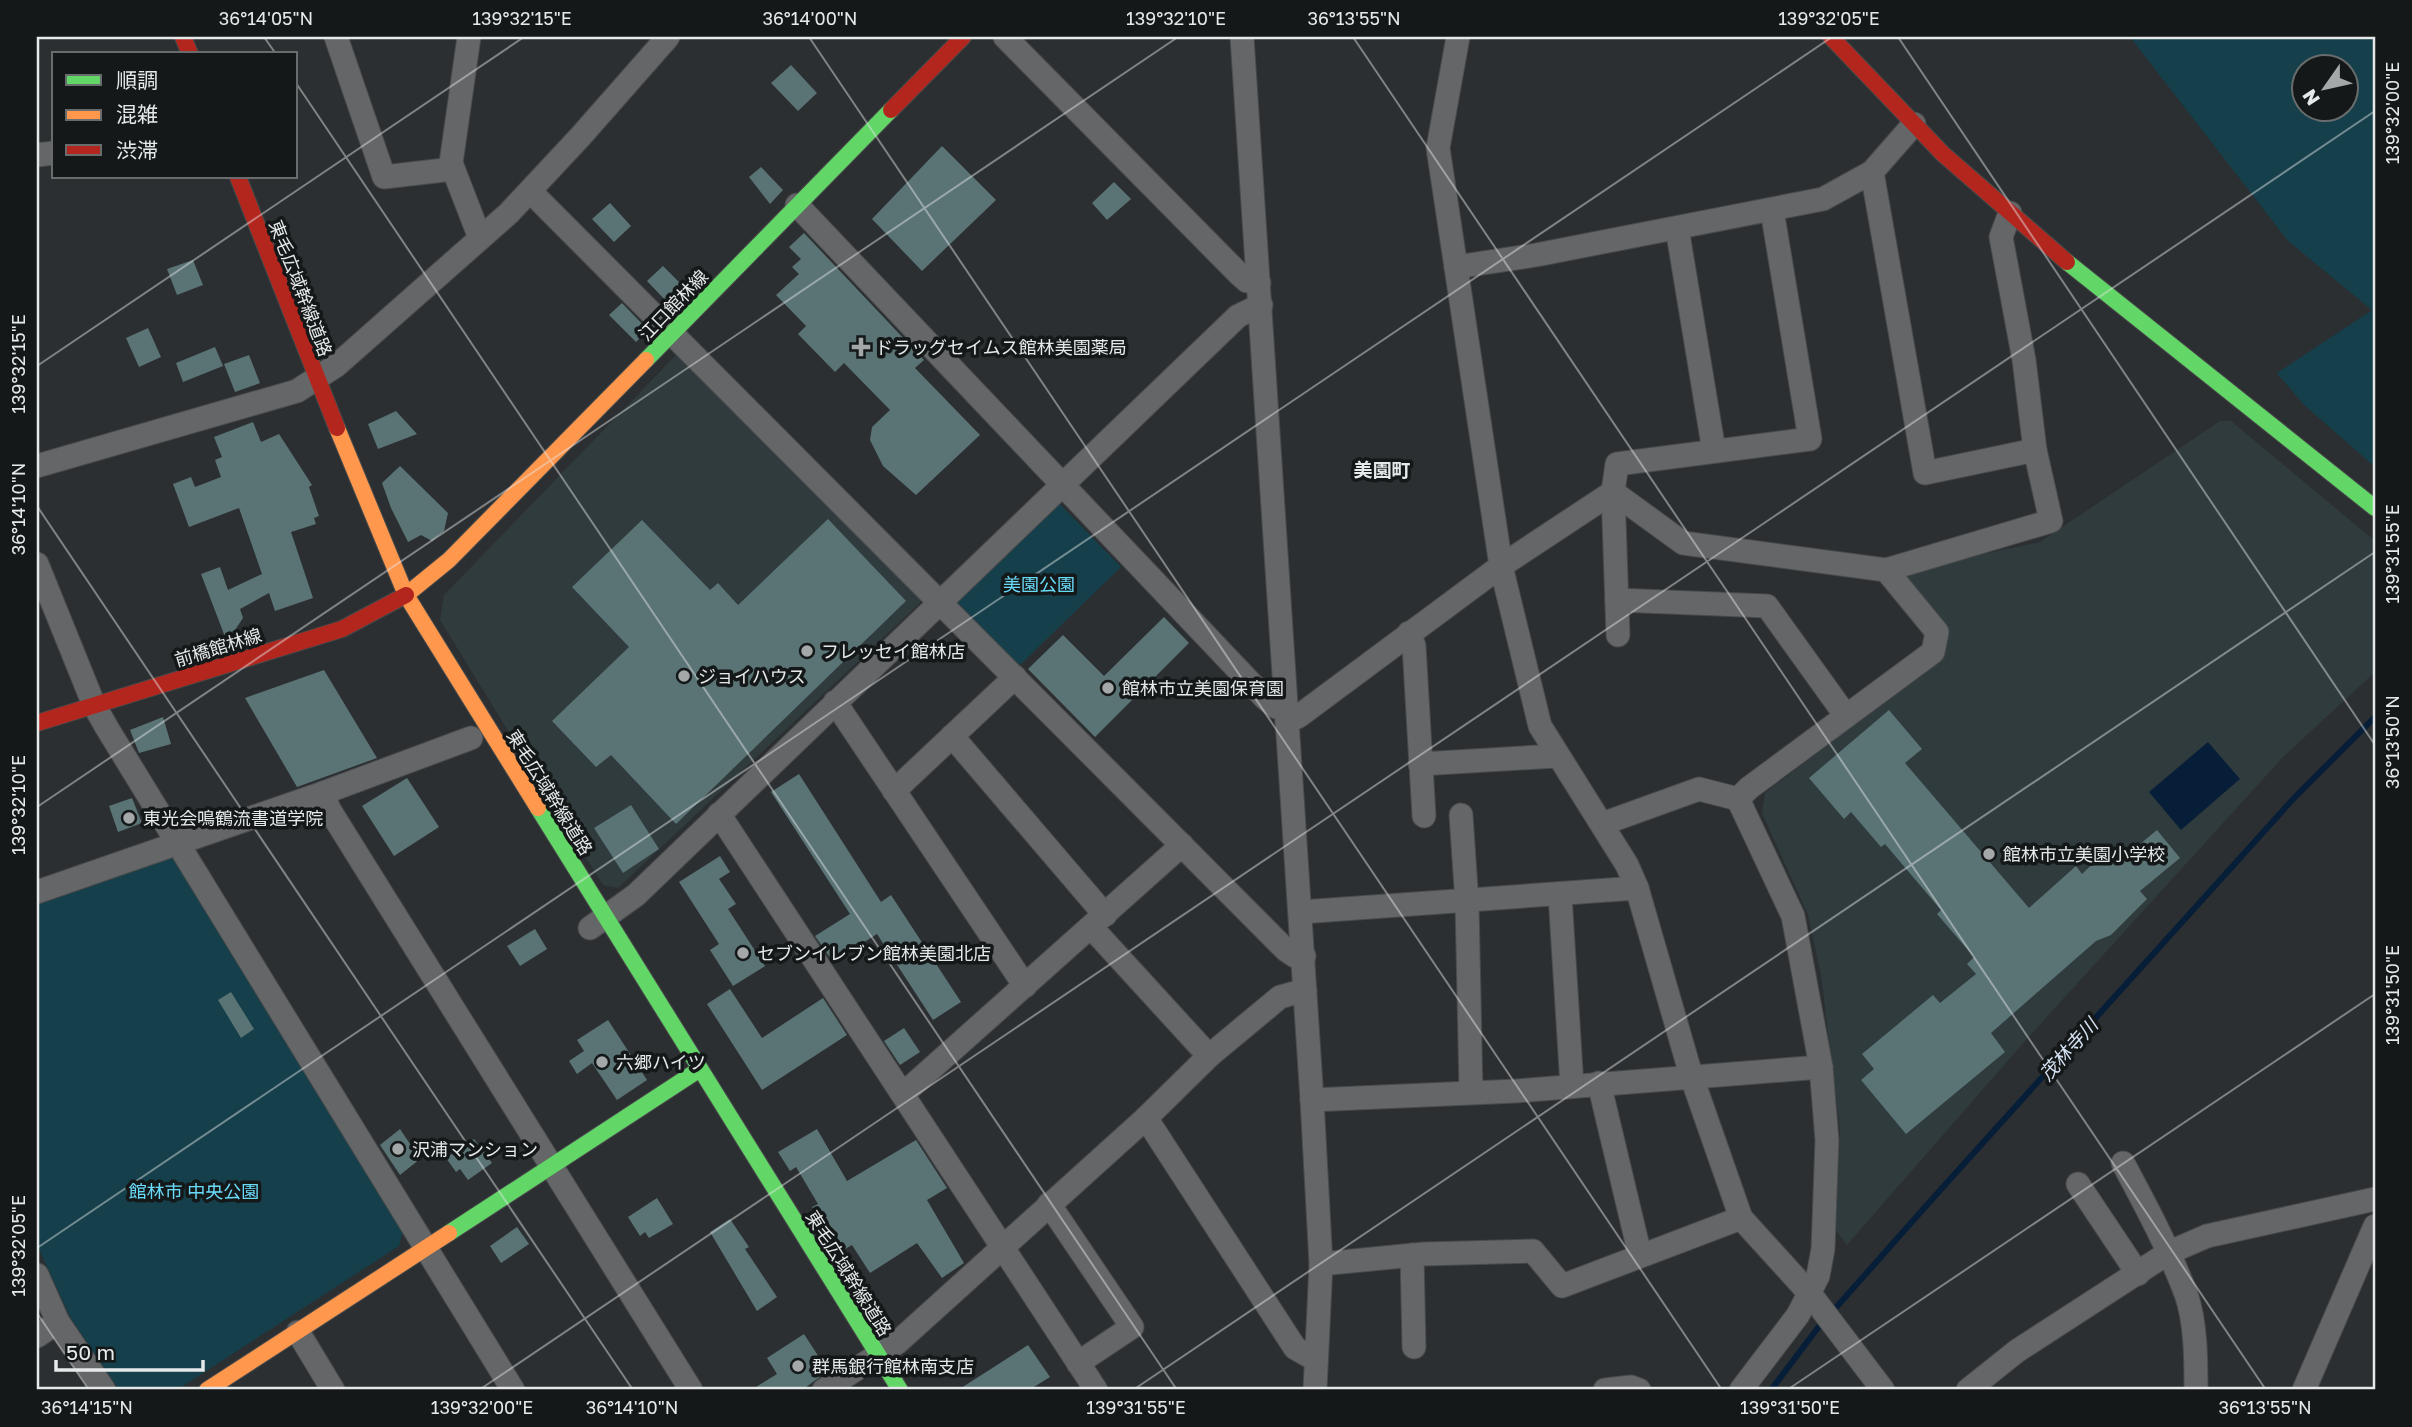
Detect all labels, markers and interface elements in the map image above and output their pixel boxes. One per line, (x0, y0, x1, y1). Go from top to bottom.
text: 36°14'05"N (219, 7, 313, 29)
text: 139°32'15"E (472, 7, 572, 29)
text: 36°14'00"N (762, 7, 858, 29)
text: 139°32'10"E (1126, 7, 1226, 29)
text: 36°13'55"N (1307, 7, 1401, 29)
text: 139°32'05"E (1778, 7, 1880, 29)
legend (52, 52, 298, 178)
north arrow (2290, 52, 2360, 122)
text: 139°32'00"E (2381, 62, 2403, 164)
text: 順調 (116, 67, 158, 93)
text: N (2297, 85, 2324, 110)
text: 混雑 (116, 101, 158, 127)
text: 渋滞 (116, 137, 158, 163)
street label: 東毛広域幹線道路 (265, 217, 337, 359)
street label: 江口館林線 (634, 265, 712, 345)
text: 139°32'15"E (7, 314, 29, 414)
place label: ドラッグセイムス館林美園薬局 (875, 336, 1127, 358)
marker: ドラッグセイムス館林美園薬局 (853, 339, 869, 355)
district label: 美園町 (1353, 458, 1411, 481)
text: 36°14'10"N (7, 463, 29, 555)
text: 139°31'55"E (2381, 504, 2403, 604)
park label: 美園公園 (1003, 573, 1075, 595)
street label: 前橋館林線 (172, 623, 264, 671)
place label: フレッセイ館林店 (821, 640, 965, 662)
marker: フレッセイ館林店 (799, 643, 815, 659)
place label: ジョイハウス (698, 665, 806, 687)
marker: ジョイハウス (676, 668, 692, 684)
place label: 館林市立美園保育園 (1122, 677, 1284, 699)
marker: 館林市立美園保育園 (1100, 680, 1116, 696)
text: 36°13'50"N (2381, 695, 2403, 789)
street label: 東毛広域幹線道路 (503, 725, 597, 859)
text: 139°32'10"E (7, 755, 29, 855)
place label: 東光会鳴鶴流書道学院 (143, 807, 323, 829)
marker: 東光会鳴鶴流書道学院 (121, 810, 137, 826)
place label: 館林市立美園小学校 (2003, 843, 2165, 865)
marker: 館林市立美園小学校 (1981, 846, 1997, 862)
place label: セブンイレブン館林美園北店 (757, 942, 991, 964)
marker: セブンイレブン館林美園北店 (735, 945, 751, 961)
text: 139°31'50"E (2381, 945, 2403, 1045)
water label: 茂林寺川 (2034, 1012, 2103, 1085)
place label: 六郷ハイツ (616, 1051, 706, 1073)
marker: 六郷ハイツ (594, 1054, 610, 1070)
place label: 沢浦マンション (412, 1138, 538, 1160)
marker: 沢浦マンション (390, 1141, 406, 1157)
park label: 館林市 中央公園 (129, 1180, 259, 1202)
text: 139°32'05"E (7, 1195, 29, 1297)
street label: 東毛広域幹線道路 (802, 1206, 896, 1340)
scale bar (56, 1329, 203, 1373)
text: 50 m (66, 1339, 115, 1365)
place label: 群馬銀行館林南支店 (812, 1355, 974, 1377)
marker: 群馬銀行館林南支店 (790, 1358, 806, 1374)
text: 36°14'15"N (41, 1396, 133, 1418)
text: 139°32'00"E (431, 1396, 533, 1418)
text: 36°14'10"N (586, 1396, 678, 1418)
text: 139°31'55"E (1086, 1396, 1186, 1418)
text: 139°31'50"E (1740, 1396, 1840, 1418)
text: 36°13'55"N (2218, 1396, 2312, 1418)

